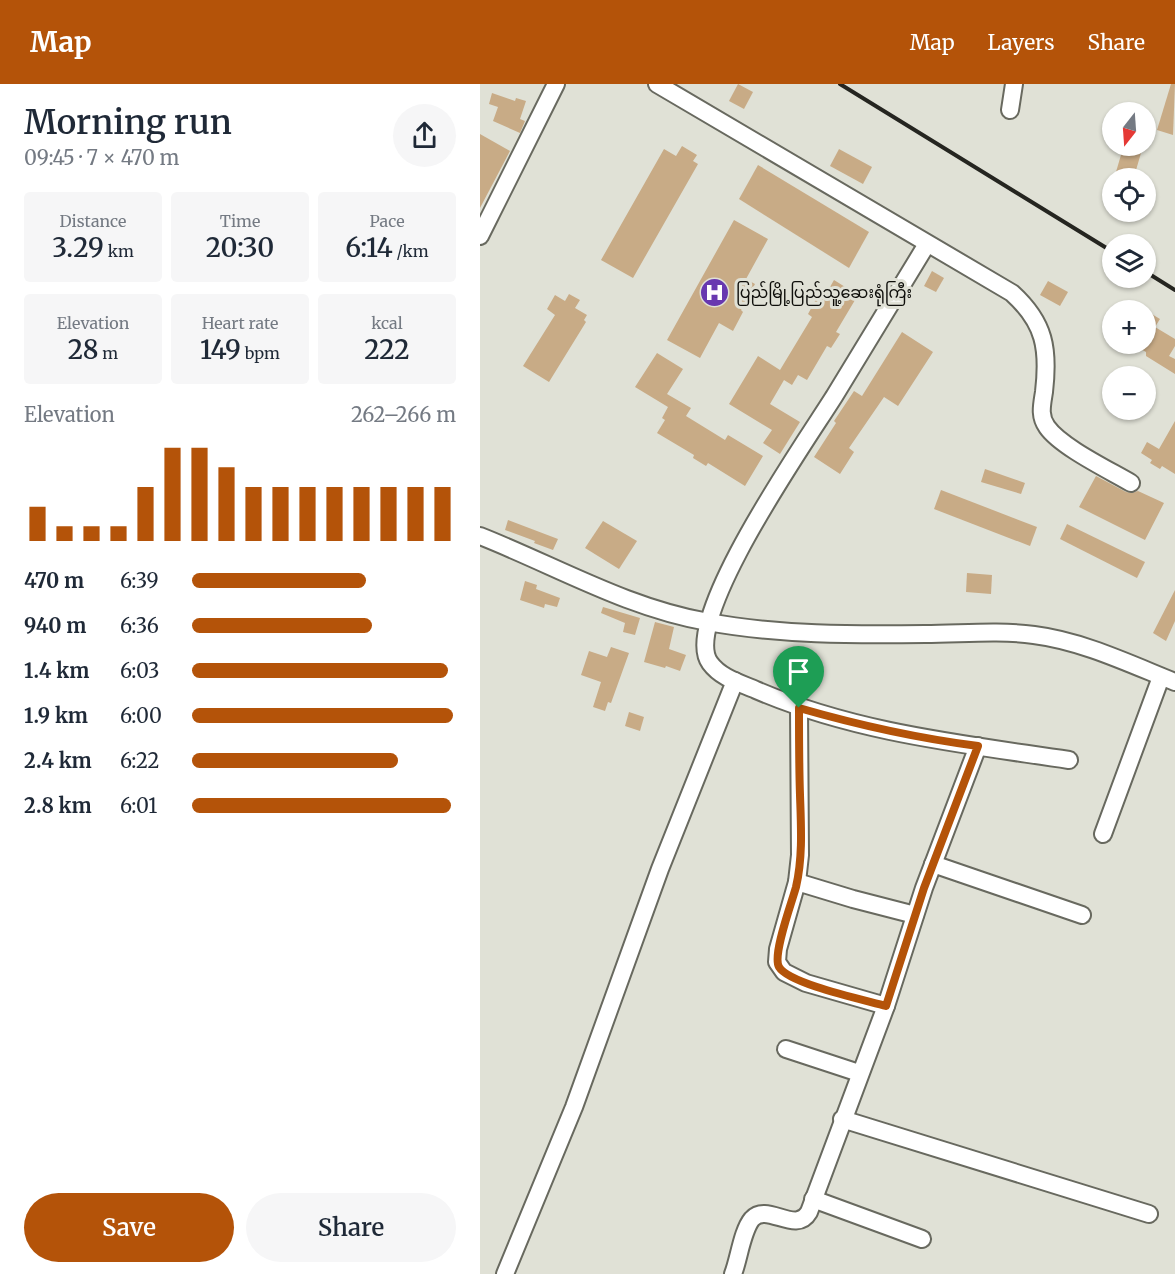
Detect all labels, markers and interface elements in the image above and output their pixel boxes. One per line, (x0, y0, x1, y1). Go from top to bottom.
text: Map (30, 24, 92, 60)
text: Map (910, 29, 955, 56)
text: Layers (988, 29, 1055, 56)
text: Share (1088, 29, 1145, 56)
text: Morning run (24, 102, 232, 143)
north arrow (1102, 102, 1156, 156)
map controls (1102, 102, 1156, 420)
button: share (393, 104, 456, 167)
text: 09:45 · 7 × 470 m (24, 145, 179, 170)
button: locate (1102, 168, 1156, 222)
text: Distance (60, 211, 126, 231)
text: Time (220, 211, 260, 231)
text: Pace (370, 211, 405, 231)
text: 3.29 (52, 231, 104, 264)
text: 20:30 (206, 231, 274, 264)
text: 6:14 (345, 231, 393, 264)
button: layers (1102, 234, 1156, 288)
text: km (104, 241, 134, 261)
text: /km (393, 241, 429, 261)
hospital icon: ပြည်မြို့ပြည်သူ့ဆေးရုံကြီး (699, 276, 731, 308)
place label: ပြည်မြို့ပြည်သူ့ဆေးရုံကြီး (736, 281, 912, 307)
button: + (1102, 300, 1156, 354)
text: Elevation (57, 313, 129, 333)
text: Heart rate (202, 313, 278, 333)
text: kcal (371, 313, 403, 333)
text: 28 (68, 333, 99, 366)
text: 149 (200, 333, 241, 366)
text: 222 (364, 333, 410, 366)
text: m (99, 343, 118, 363)
text: bpm (241, 343, 280, 363)
button: − (1102, 366, 1156, 420)
text: Elevation (24, 402, 115, 427)
text: 262–266 m (351, 402, 456, 427)
text: 470 m (24, 568, 84, 593)
text: 6:39 (120, 568, 159, 593)
text: 940 m (24, 613, 86, 638)
text: 6:36 (120, 613, 159, 638)
pin (773, 646, 824, 708)
icon: arrive (782, 655, 815, 688)
text: 1.4 km (24, 658, 89, 683)
text: 6:03 (120, 658, 160, 683)
text: 1.9 km (24, 703, 88, 728)
text: 6:00 (120, 703, 162, 728)
text: 2.4 km (24, 748, 92, 773)
text: 6:22 (120, 748, 159, 773)
text: 2.8 km (24, 793, 92, 818)
text: 6:01 (120, 793, 157, 818)
button: Save (24, 1193, 234, 1262)
button: Share (246, 1193, 456, 1262)

